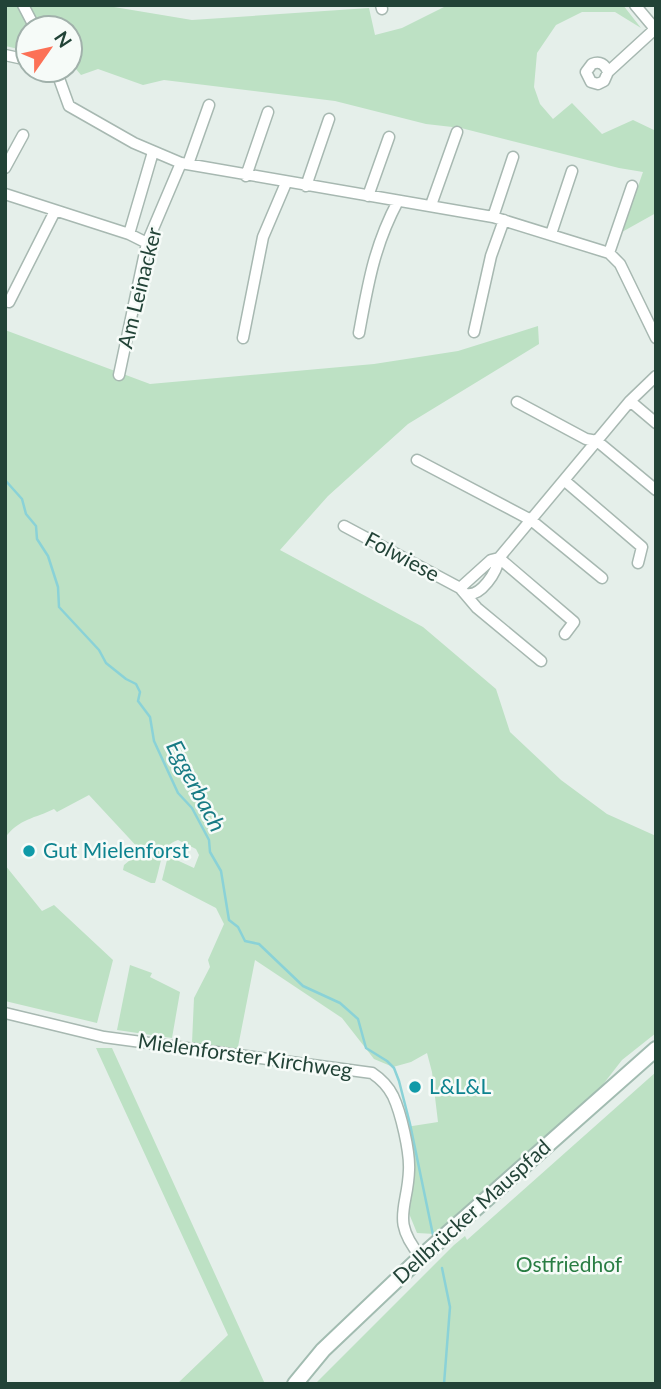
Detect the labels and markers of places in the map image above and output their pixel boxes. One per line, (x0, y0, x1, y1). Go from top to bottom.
place label: Gut Mielenforst (43, 837, 189, 862)
marker: Gut Mielenforst (21, 843, 37, 859)
place label: L&L&L (429, 1073, 491, 1098)
marker: L&L&L (407, 1079, 423, 1095)

